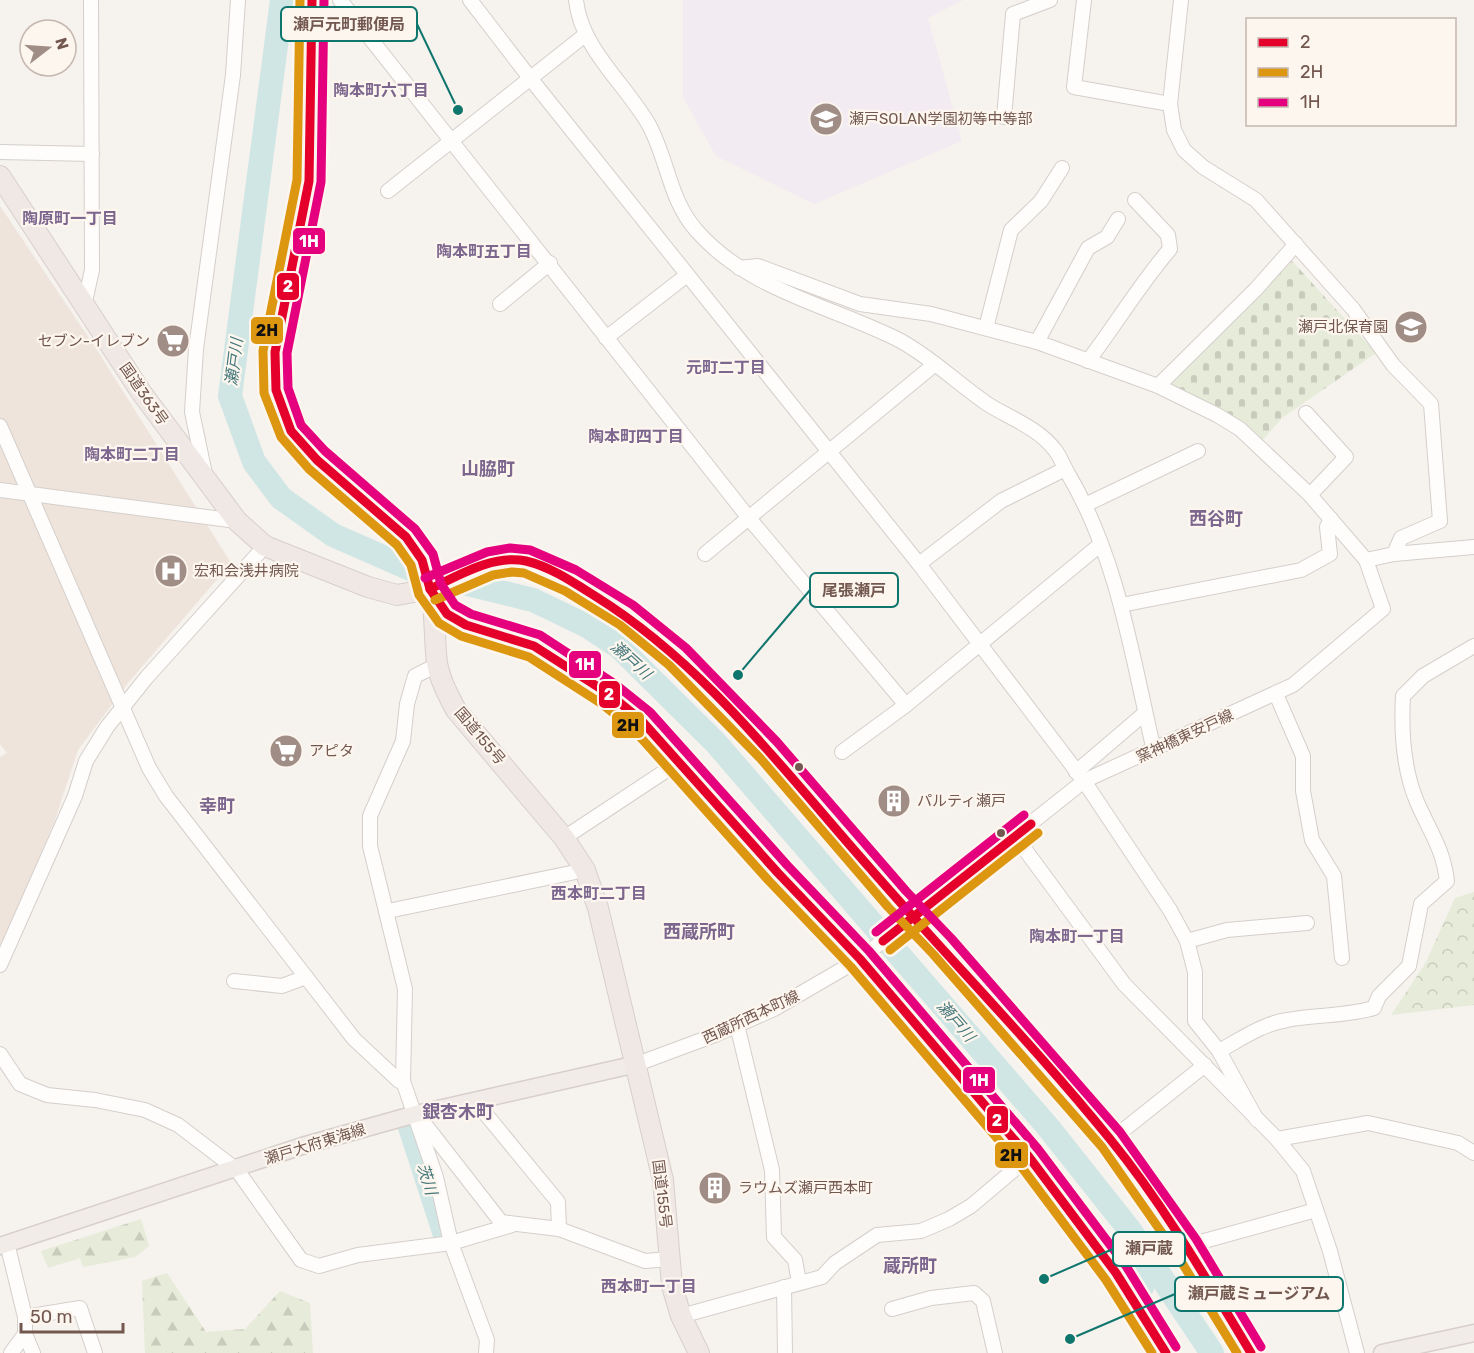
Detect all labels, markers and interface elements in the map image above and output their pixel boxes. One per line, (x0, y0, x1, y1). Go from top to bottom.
callout: 瀬戸元町郵便局 (281, 7, 417, 41)
text: 瀬戸元町郵便局 (293, 15, 405, 34)
north arrow (18, 18, 78, 78)
legend (1246, 18, 1456, 126)
text: 2 (1300, 31, 1311, 53)
text: N (51, 35, 73, 52)
text: 2H (1300, 61, 1323, 83)
district label: 陶本町六丁目 (333, 81, 429, 100)
text: 1H (1300, 91, 1321, 113)
school or university icon: 瀬戸SOLAN学園初等中等部 (808, 101, 844, 137)
place label: 瀬戸SOLAN学園初等中等部 (849, 110, 1032, 128)
district label: 陶原町一丁目 (22, 209, 118, 228)
line badge: 1H (292, 227, 326, 255)
text: 1H (299, 232, 319, 251)
district label: 陶本町五丁目 (436, 242, 532, 261)
line badge: 2 (276, 272, 300, 301)
text: 2 (283, 277, 293, 296)
school or university icon: 瀬戸北保育園 (1393, 309, 1429, 345)
line badge: 2H (250, 316, 284, 345)
place label: 瀬戸北保育園 (1298, 318, 1388, 336)
text: 2H (256, 321, 278, 340)
supermarket icon: セブン-イレブン (155, 323, 191, 359)
place label: セブン-イレブン (38, 332, 150, 350)
water label: 瀬戸川 (222, 335, 247, 387)
district label: 元町二丁目 (686, 358, 766, 377)
street label: 国道363号 (116, 359, 172, 429)
district label: 陶本町四丁目 (588, 427, 684, 446)
district label: 陶本町二丁目 (84, 445, 180, 464)
district label: 山脇町 (461, 458, 515, 480)
district label: 西谷町 (1189, 508, 1243, 530)
hospital icon: 宏和会浅井病院 (153, 553, 189, 589)
place label: 宏和会浅井病院 (194, 562, 299, 580)
callout: 尾張瀬戸 (810, 573, 898, 607)
text: 尾張瀬戸 (822, 581, 886, 600)
water label: 瀬戸川 (607, 637, 657, 684)
line badge: 1H (568, 650, 602, 679)
text: 1H (575, 655, 595, 674)
line badge: 2 (598, 680, 621, 709)
text: 2 (604, 685, 614, 704)
street label: 国道155号 (451, 704, 509, 768)
street label: 窯神橋東安戸線 (1134, 706, 1236, 766)
line badge: 2H (611, 711, 645, 739)
text: 2H (617, 716, 639, 735)
supermarket icon: アピタ (268, 733, 304, 769)
place label: アピタ (309, 742, 354, 760)
unlabelled marker (793, 761, 805, 773)
building icon: パルティ瀬戸 (876, 783, 912, 819)
place label: パルティ瀬戸 (917, 792, 1006, 810)
district label: 幸町 (199, 795, 235, 817)
unlabelled marker (995, 827, 1007, 839)
district label: 西本町二丁目 (551, 884, 647, 903)
district label: 西蔵所町 (663, 921, 735, 943)
district label: 陶本町一丁目 (1029, 927, 1125, 946)
street label: 西蔵所西本町線 (700, 987, 802, 1047)
water label: 瀬戸川 (933, 997, 980, 1047)
line badge: 1H (962, 1066, 996, 1094)
text: 1H (969, 1071, 989, 1090)
district label: 銀杏木町 (422, 1101, 494, 1123)
line badge: 2 (986, 1105, 1009, 1134)
text: 2 (992, 1111, 1002, 1130)
street label: 瀬戸大府東海線 (262, 1120, 368, 1168)
line badge: 2H (994, 1141, 1029, 1169)
text: 2H (1000, 1146, 1022, 1165)
street label: 国道155号 (649, 1159, 675, 1229)
water label: 茨川 (413, 1161, 442, 1199)
building icon: ラウムズ瀬戸西本町 (697, 1170, 733, 1206)
place label: ラウムズ瀬戸西本町 (738, 1179, 873, 1197)
callout: 瀬戸蔵 (1113, 1232, 1185, 1266)
text: 瀬戸蔵 (1125, 1239, 1173, 1258)
district label: 蔵所町 (883, 1255, 937, 1277)
district label: 西本町一丁目 (601, 1277, 697, 1296)
callout: 瀬戸蔵ミュージアム (1175, 1277, 1343, 1311)
text: 瀬戸蔵ミュージアム (1188, 1284, 1330, 1303)
scale bar (21, 1296, 123, 1334)
text: 50 m (30, 1306, 73, 1328)

